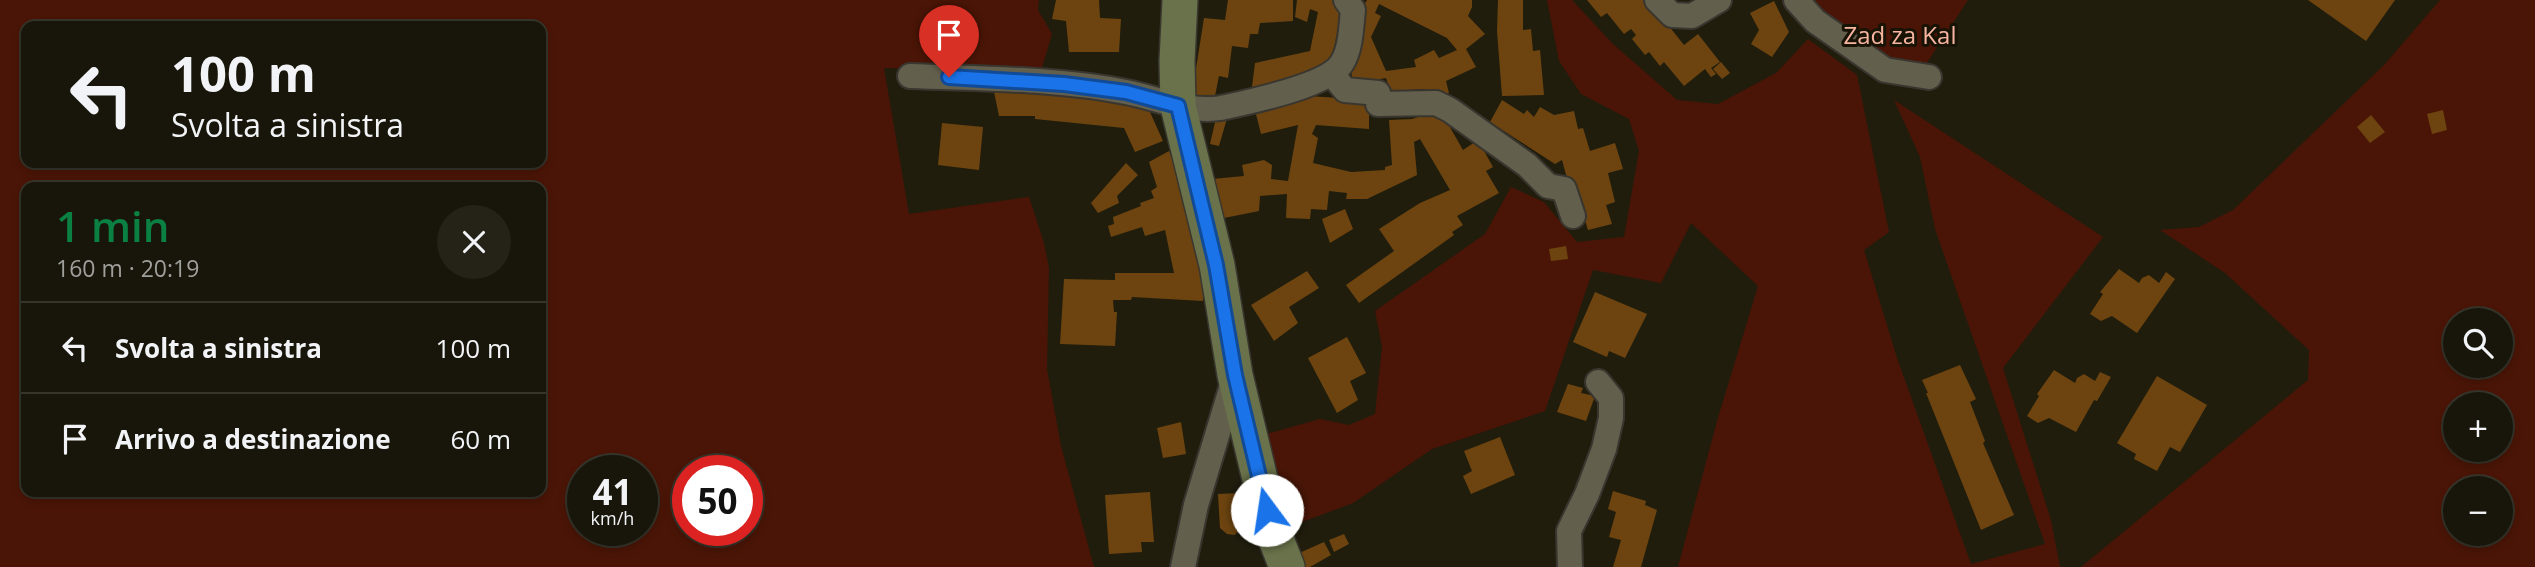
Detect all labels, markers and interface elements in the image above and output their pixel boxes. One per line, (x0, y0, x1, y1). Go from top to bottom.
pin (919, 5, 979, 77)
icon: arrive (930, 16, 968, 54)
park label: Zad za Kal (1844, 18, 1956, 51)
text: 100 m (171, 40, 316, 106)
icon: left (56, 49, 147, 140)
text: Svolta a sinistra (171, 103, 404, 146)
text: 1 min (56, 197, 169, 254)
button: close (437, 205, 511, 279)
text: 160 m · 20:19 (56, 252, 199, 284)
map controls (2443, 308, 2513, 546)
button: search (2443, 308, 2513, 378)
icon: left (56, 329, 94, 367)
text: Svolta a sinistra (115, 330, 322, 366)
text: 100 m (436, 330, 511, 366)
button: + (2443, 392, 2513, 462)
icon: arrive (56, 420, 94, 458)
text: Arrivo a destinazione (115, 421, 391, 457)
text: 60 m (450, 421, 511, 457)
speed limit sign: 50 (672, 455, 763, 546)
text: 41 (592, 468, 633, 515)
position arrow (1230, 473, 1304, 547)
button: − (2443, 476, 2513, 546)
text: km/h (591, 506, 634, 530)

